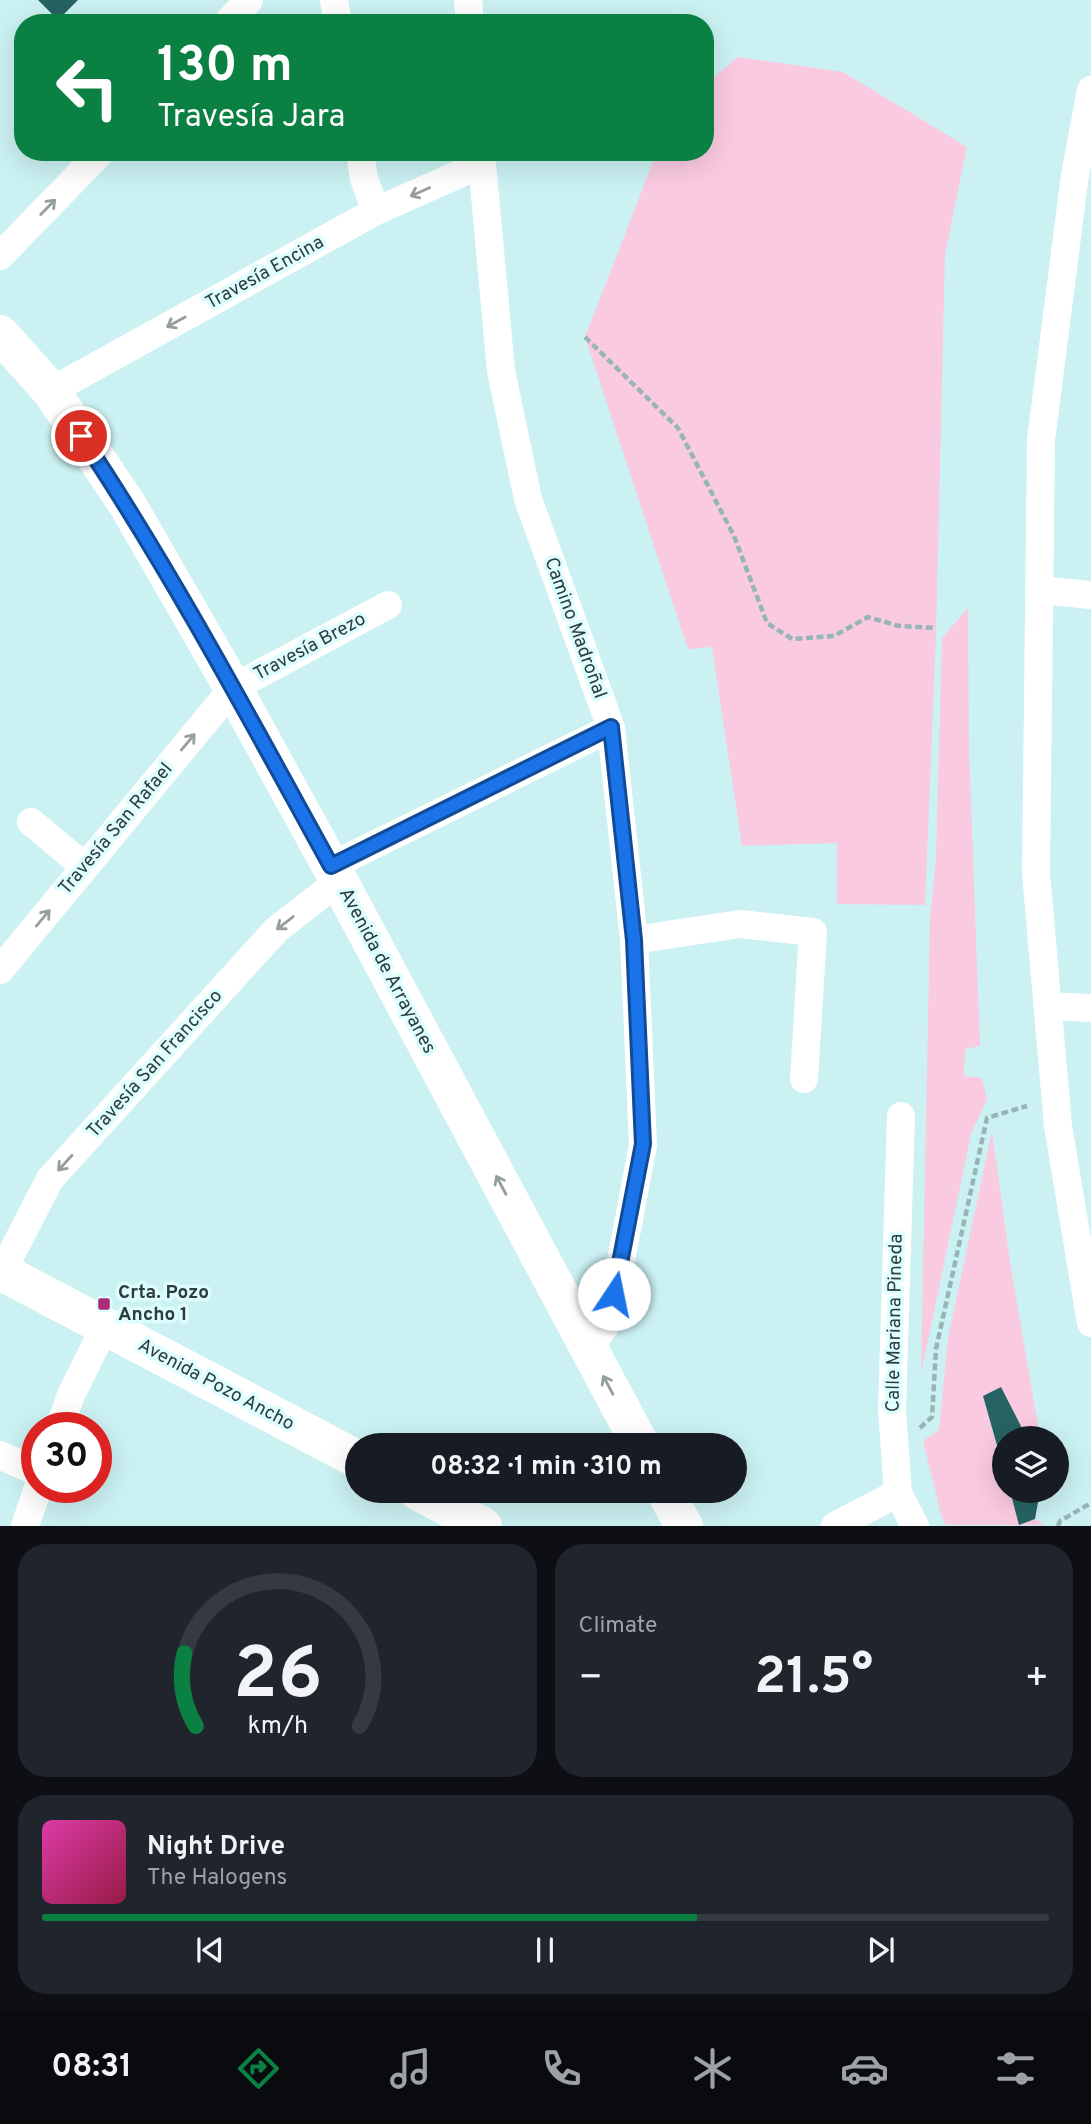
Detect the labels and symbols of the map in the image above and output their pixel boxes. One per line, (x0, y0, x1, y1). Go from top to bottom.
one-way arrow (410, 186, 431, 199)
one-way arrow (39, 199, 56, 216)
street label: Travesía Encina (202, 231, 328, 315)
one-way arrow (166, 316, 187, 329)
pin (51, 406, 111, 466)
street label: Camino Madroñal (538, 554, 612, 702)
street label: Travesía Brezo (250, 607, 370, 687)
one-way arrow (180, 734, 196, 752)
street label: Travesía San Rafael (54, 758, 178, 900)
street label: Avenida de Arrayanes (333, 884, 441, 1058)
one-way arrow (36, 909, 51, 927)
one-way arrow (277, 915, 295, 930)
street label: Travesía San Francisco (82, 985, 228, 1143)
one-way arrow (57, 1154, 74, 1171)
one-way arrow (494, 1175, 507, 1196)
street label: Calle Mariana Pineda (881, 1234, 909, 1412)
position arrow (577, 1257, 651, 1331)
place label: Crta. Pozo Ancho 1 (118, 1281, 209, 1327)
marker: Crta. Pozo Ancho 1 (96, 1296, 112, 1312)
street label: Avenida Pozo Ancho (134, 1334, 298, 1436)
one-way arrow (601, 1376, 615, 1396)
speed limit sign: 30 (21, 1412, 112, 1503)

